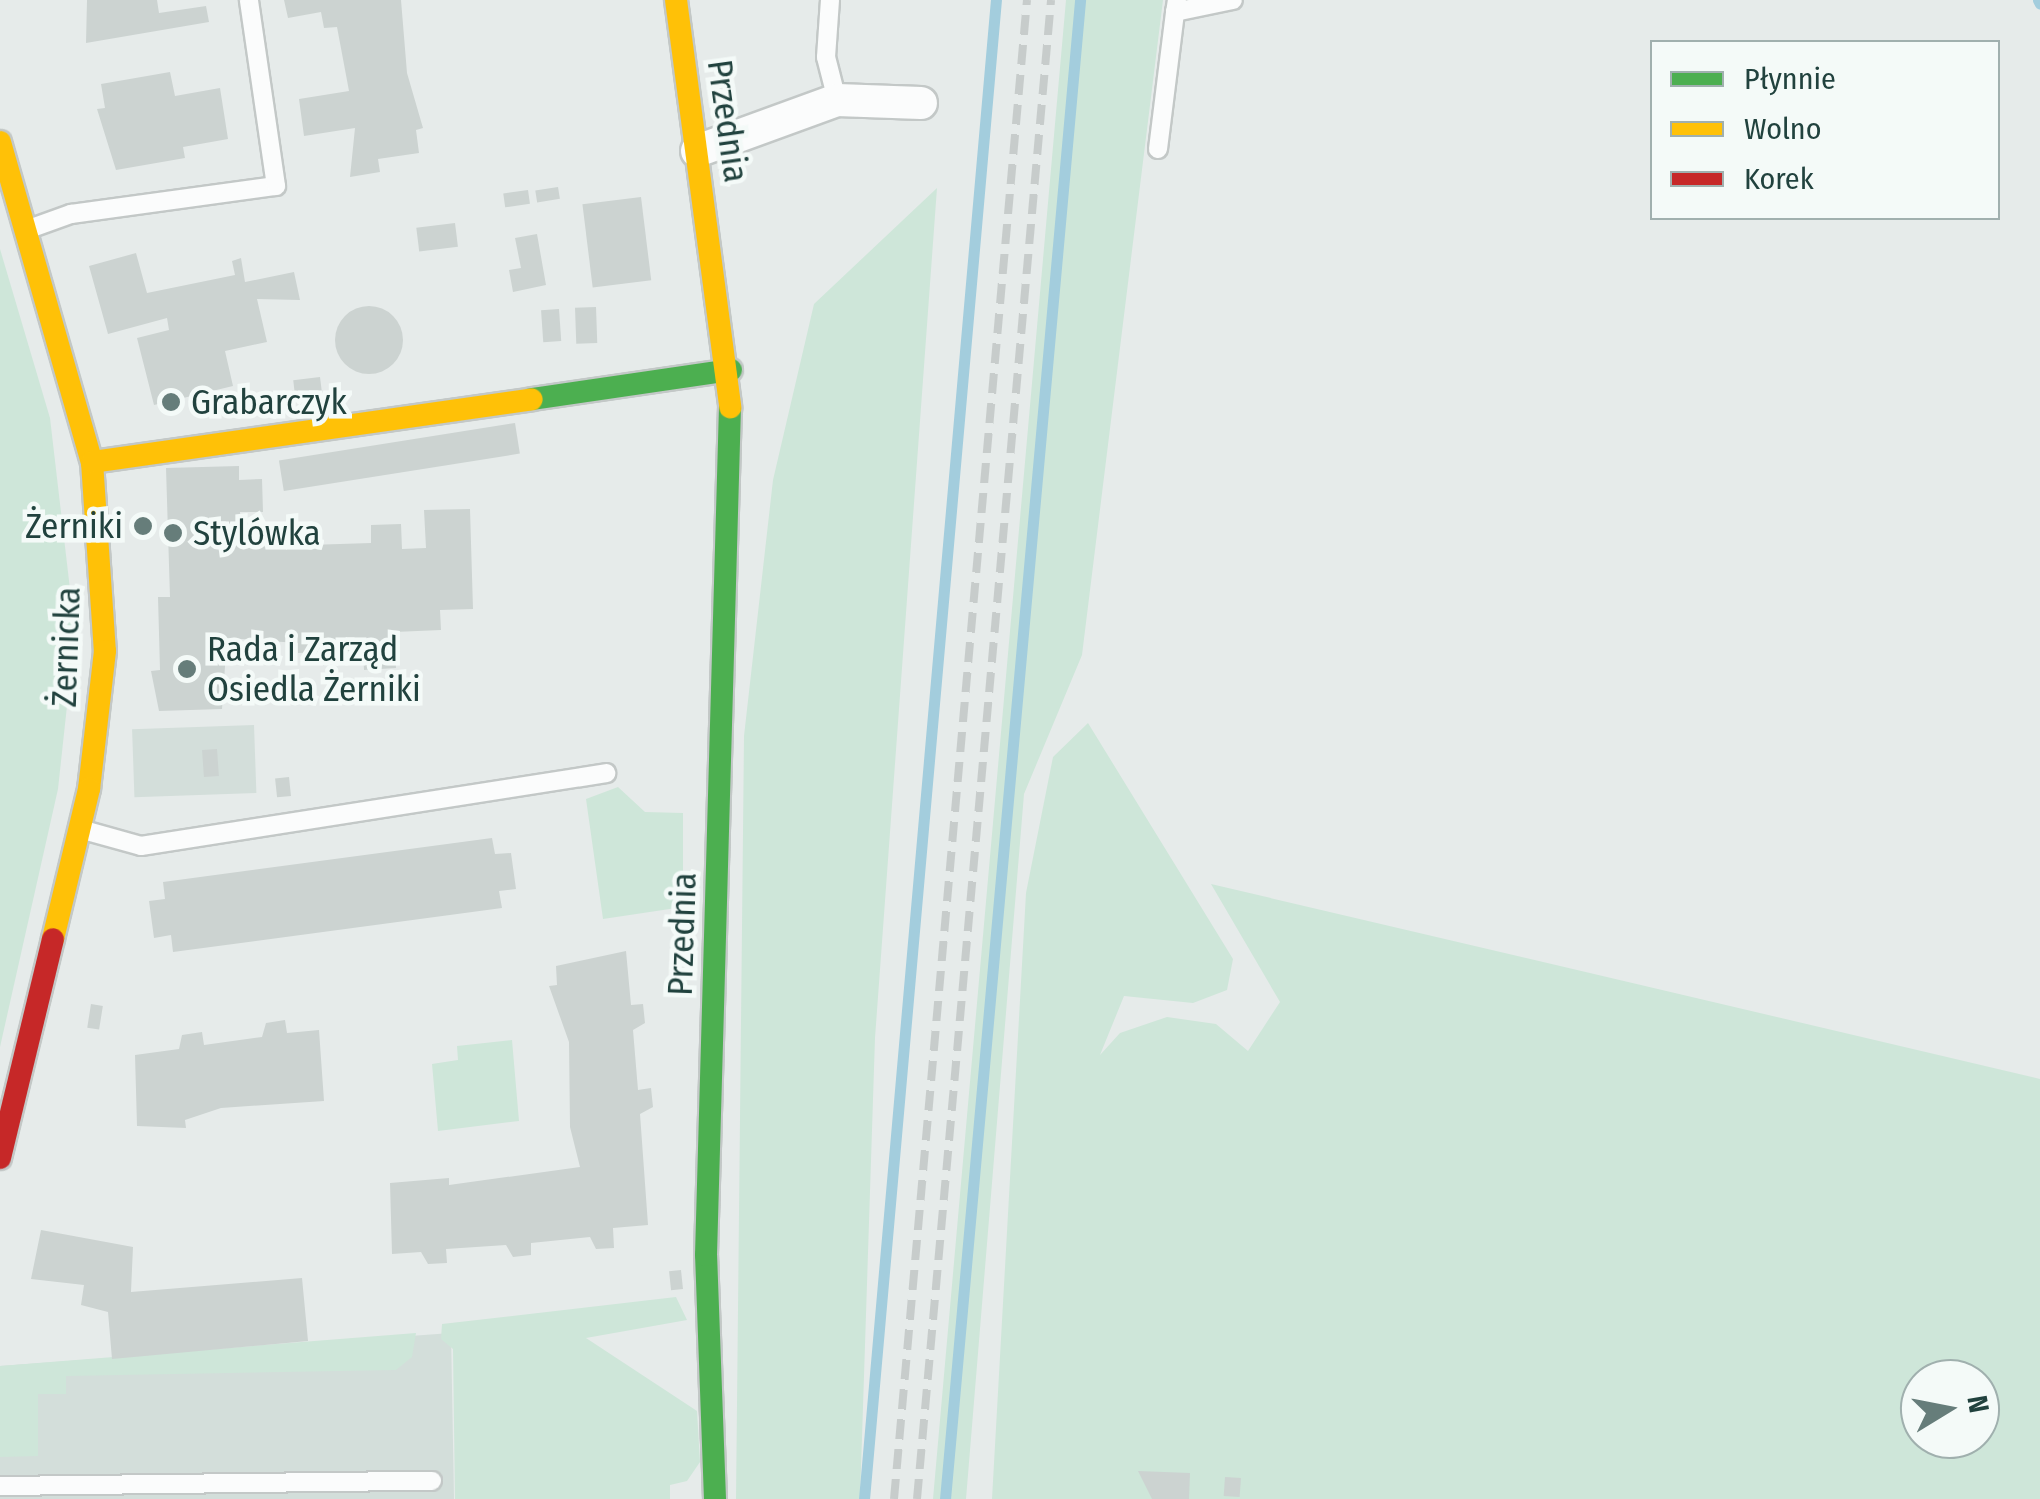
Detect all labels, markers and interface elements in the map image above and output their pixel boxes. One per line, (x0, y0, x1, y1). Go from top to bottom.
legend (1650, 40, 2000, 220)
street label: Przednia (699, 57, 757, 185)
text: Płynnie (1744, 61, 1836, 97)
text: Wolno (1744, 111, 1821, 147)
text: Korek (1744, 161, 1814, 197)
place label: Grabarczyk (191, 381, 347, 423)
marker: Grabarczyk (160, 391, 182, 413)
place label: Żerniki (25, 505, 123, 547)
place label: Stylówka (193, 512, 321, 554)
marker: Żerniki (132, 515, 154, 537)
marker: Stylówka (162, 522, 184, 544)
street label: Żernicka (43, 586, 89, 708)
place label: Rada i Zarząd Osiedla Żerniki (207, 628, 421, 710)
marker: Rada i Zarząd Osiedla Żerniki (176, 658, 198, 680)
street label: Przednia (659, 872, 705, 996)
north arrow (1900, 1359, 2000, 1459)
text: N (1960, 1393, 1996, 1415)

